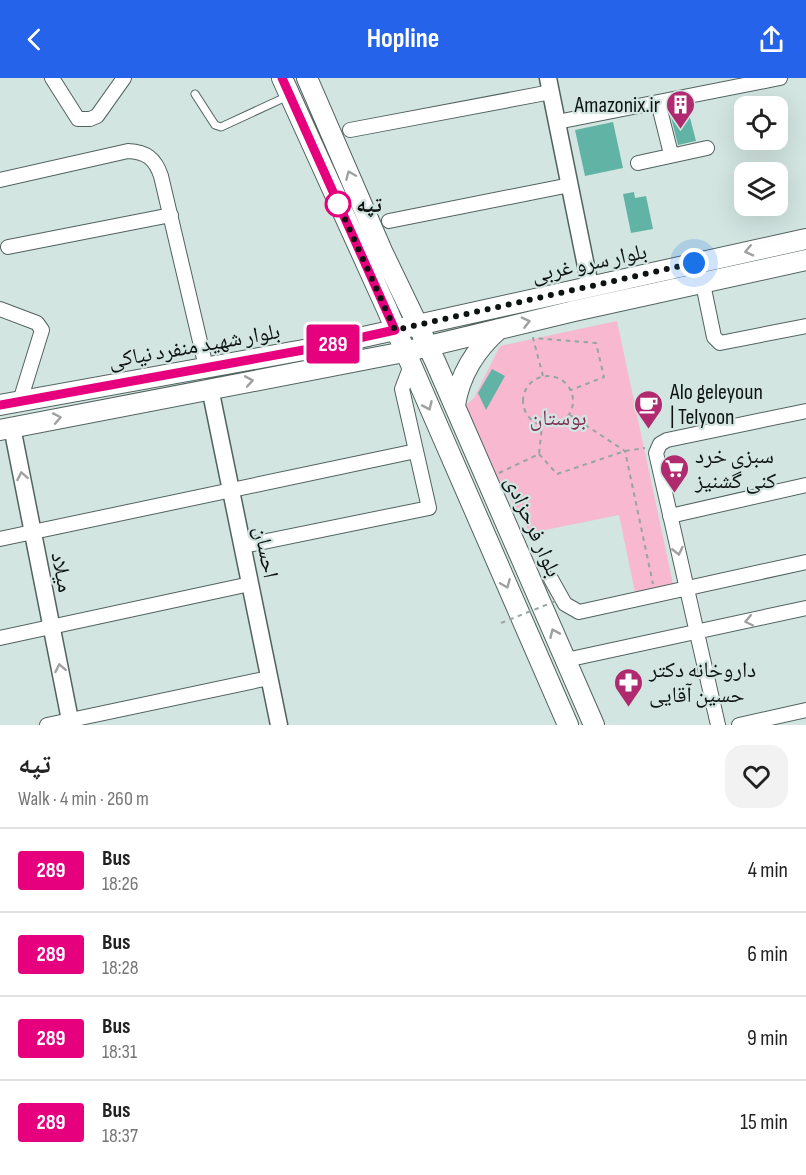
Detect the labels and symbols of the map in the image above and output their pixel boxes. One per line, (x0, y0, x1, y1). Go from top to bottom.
building icon: Amazonix.ir (665, 88, 697, 130)
place label: Amazonix.ir (574, 92, 660, 119)
one-way arrow (345, 171, 357, 182)
marker: تپه (325, 191, 351, 217)
place label: تپه (356, 192, 382, 219)
street label: بلوار سرو غربی (529, 238, 649, 289)
one-way arrow (744, 244, 754, 257)
your location (679, 248, 709, 278)
one-way arrow (521, 317, 531, 330)
street label: بلوار شهید منفرد نیاکی (106, 318, 282, 375)
line badge: 289 (298, 324, 368, 364)
one-way arrow (243, 375, 253, 388)
place label: Alo geleyoun | Telyoon (669, 379, 763, 431)
cafe icon: Alo geleyoun | Telyoon (633, 388, 665, 430)
one-way arrow (420, 400, 432, 411)
park label: بوستان (529, 405, 587, 432)
one-way arrow (52, 412, 62, 425)
place label: سبزی خرد کنی گشنیز (694, 443, 776, 495)
supermarket icon: سبزی خرد کنی گشنیز (658, 452, 690, 494)
one-way arrow (16, 472, 29, 482)
street label: بلوار فرحزادی (498, 472, 567, 581)
street label: احسان (247, 524, 284, 581)
one-way arrow (671, 546, 684, 556)
street label: میلاد (44, 550, 79, 595)
one-way arrow (499, 578, 511, 589)
one-way arrow (744, 613, 754, 626)
one-way arrow (550, 628, 562, 639)
place label: داروخانه دکتر حسین آقایی (648, 657, 756, 709)
one-way arrow (54, 663, 67, 673)
pharmacy icon: داروخانه دکتر حسین آقایی (612, 666, 644, 708)

